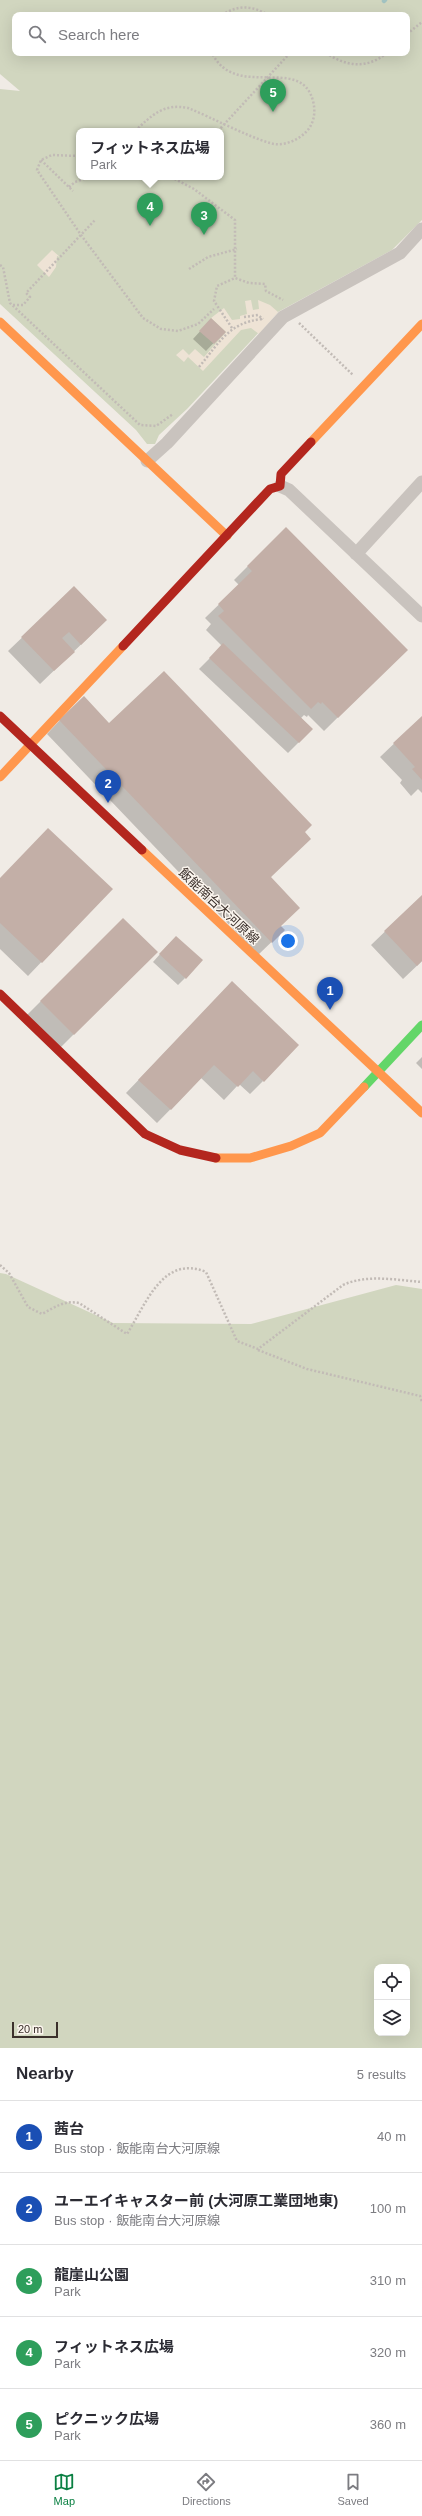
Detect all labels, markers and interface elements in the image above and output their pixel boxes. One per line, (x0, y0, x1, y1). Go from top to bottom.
search box (12, 12, 410, 56)
icon: search (26, 23, 48, 45)
text: Search here (58, 26, 140, 43)
pin: 5 (260, 79, 286, 112)
popup (76, 128, 224, 180)
text: フィットネス広場 (90, 139, 210, 156)
text: Park (90, 157, 117, 172)
pin: 4 (137, 193, 163, 226)
pin: 3 (191, 202, 217, 235)
pin: 2 (95, 770, 121, 803)
street label: 飯能南台大河原線 (176, 865, 262, 947)
your location (278, 931, 298, 951)
pin: 1 (317, 977, 343, 1010)
map controls (374, 1964, 410, 2036)
button: locate (374, 1964, 410, 2000)
button: layers (374, 2000, 410, 2036)
scale bar (12, 2020, 58, 2039)
text: 20 m (18, 2023, 42, 2035)
text: Nearby (16, 2064, 74, 2083)
text: 5 results (357, 2067, 406, 2082)
text: 茜台 (54, 2120, 84, 2137)
text: 1 (25, 2129, 33, 2144)
text: 40 m (377, 2129, 406, 2144)
text: Bus stop · 飯能南台大河原線 (54, 2141, 220, 2156)
text: ユーエイキャスター前 (大河原工業団地東) (54, 2192, 338, 2209)
text: 2 (25, 2201, 33, 2216)
text: 100 m (370, 2201, 406, 2216)
text: Bus stop · 飯能南台大河原線 (54, 2213, 220, 2228)
text: 龍崖山公園 (54, 2266, 129, 2283)
text: 3 (25, 2273, 33, 2288)
text: 310 m (370, 2273, 406, 2288)
text: Park (54, 2284, 81, 2299)
text: フィットネス広場 (54, 2338, 174, 2355)
text: 4 (25, 2345, 33, 2360)
text: 320 m (370, 2345, 406, 2360)
text: Park (54, 2356, 81, 2371)
text: ピクニック広場 (54, 2410, 159, 2427)
text: 5 (25, 2417, 33, 2432)
text: 360 m (370, 2417, 406, 2432)
text: Park (54, 2428, 81, 2443)
tab: Map (53, 2471, 75, 2507)
tab: Directions (182, 2471, 231, 2507)
tab: Saved (337, 2471, 369, 2507)

